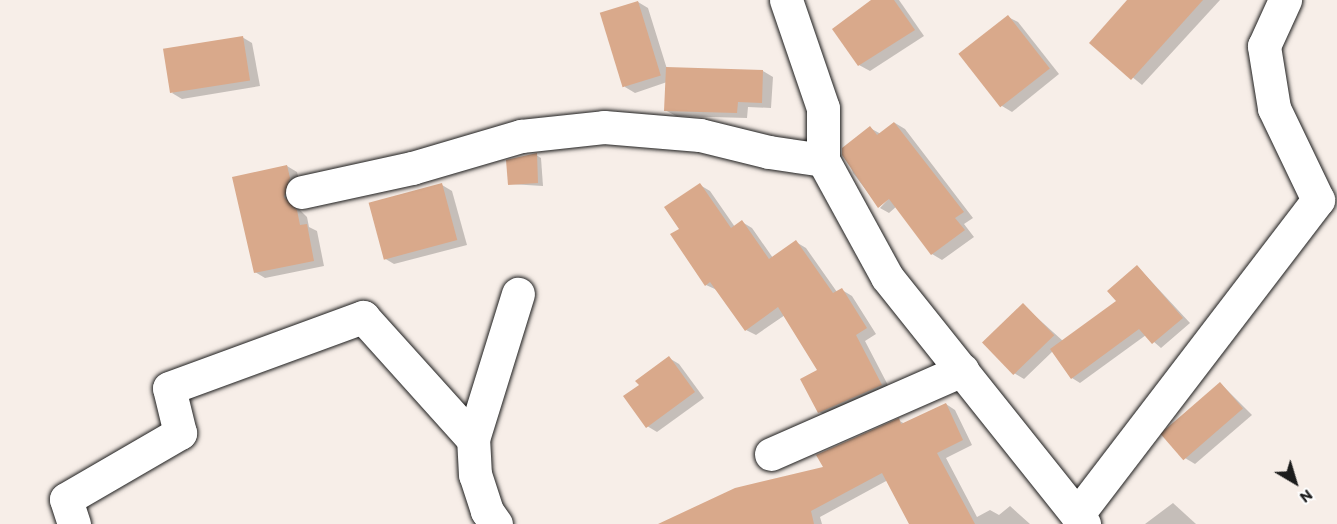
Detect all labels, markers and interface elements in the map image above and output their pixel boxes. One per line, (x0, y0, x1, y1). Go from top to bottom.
north arrow (1265, 452, 1325, 512)
text: N (1296, 486, 1316, 507)

